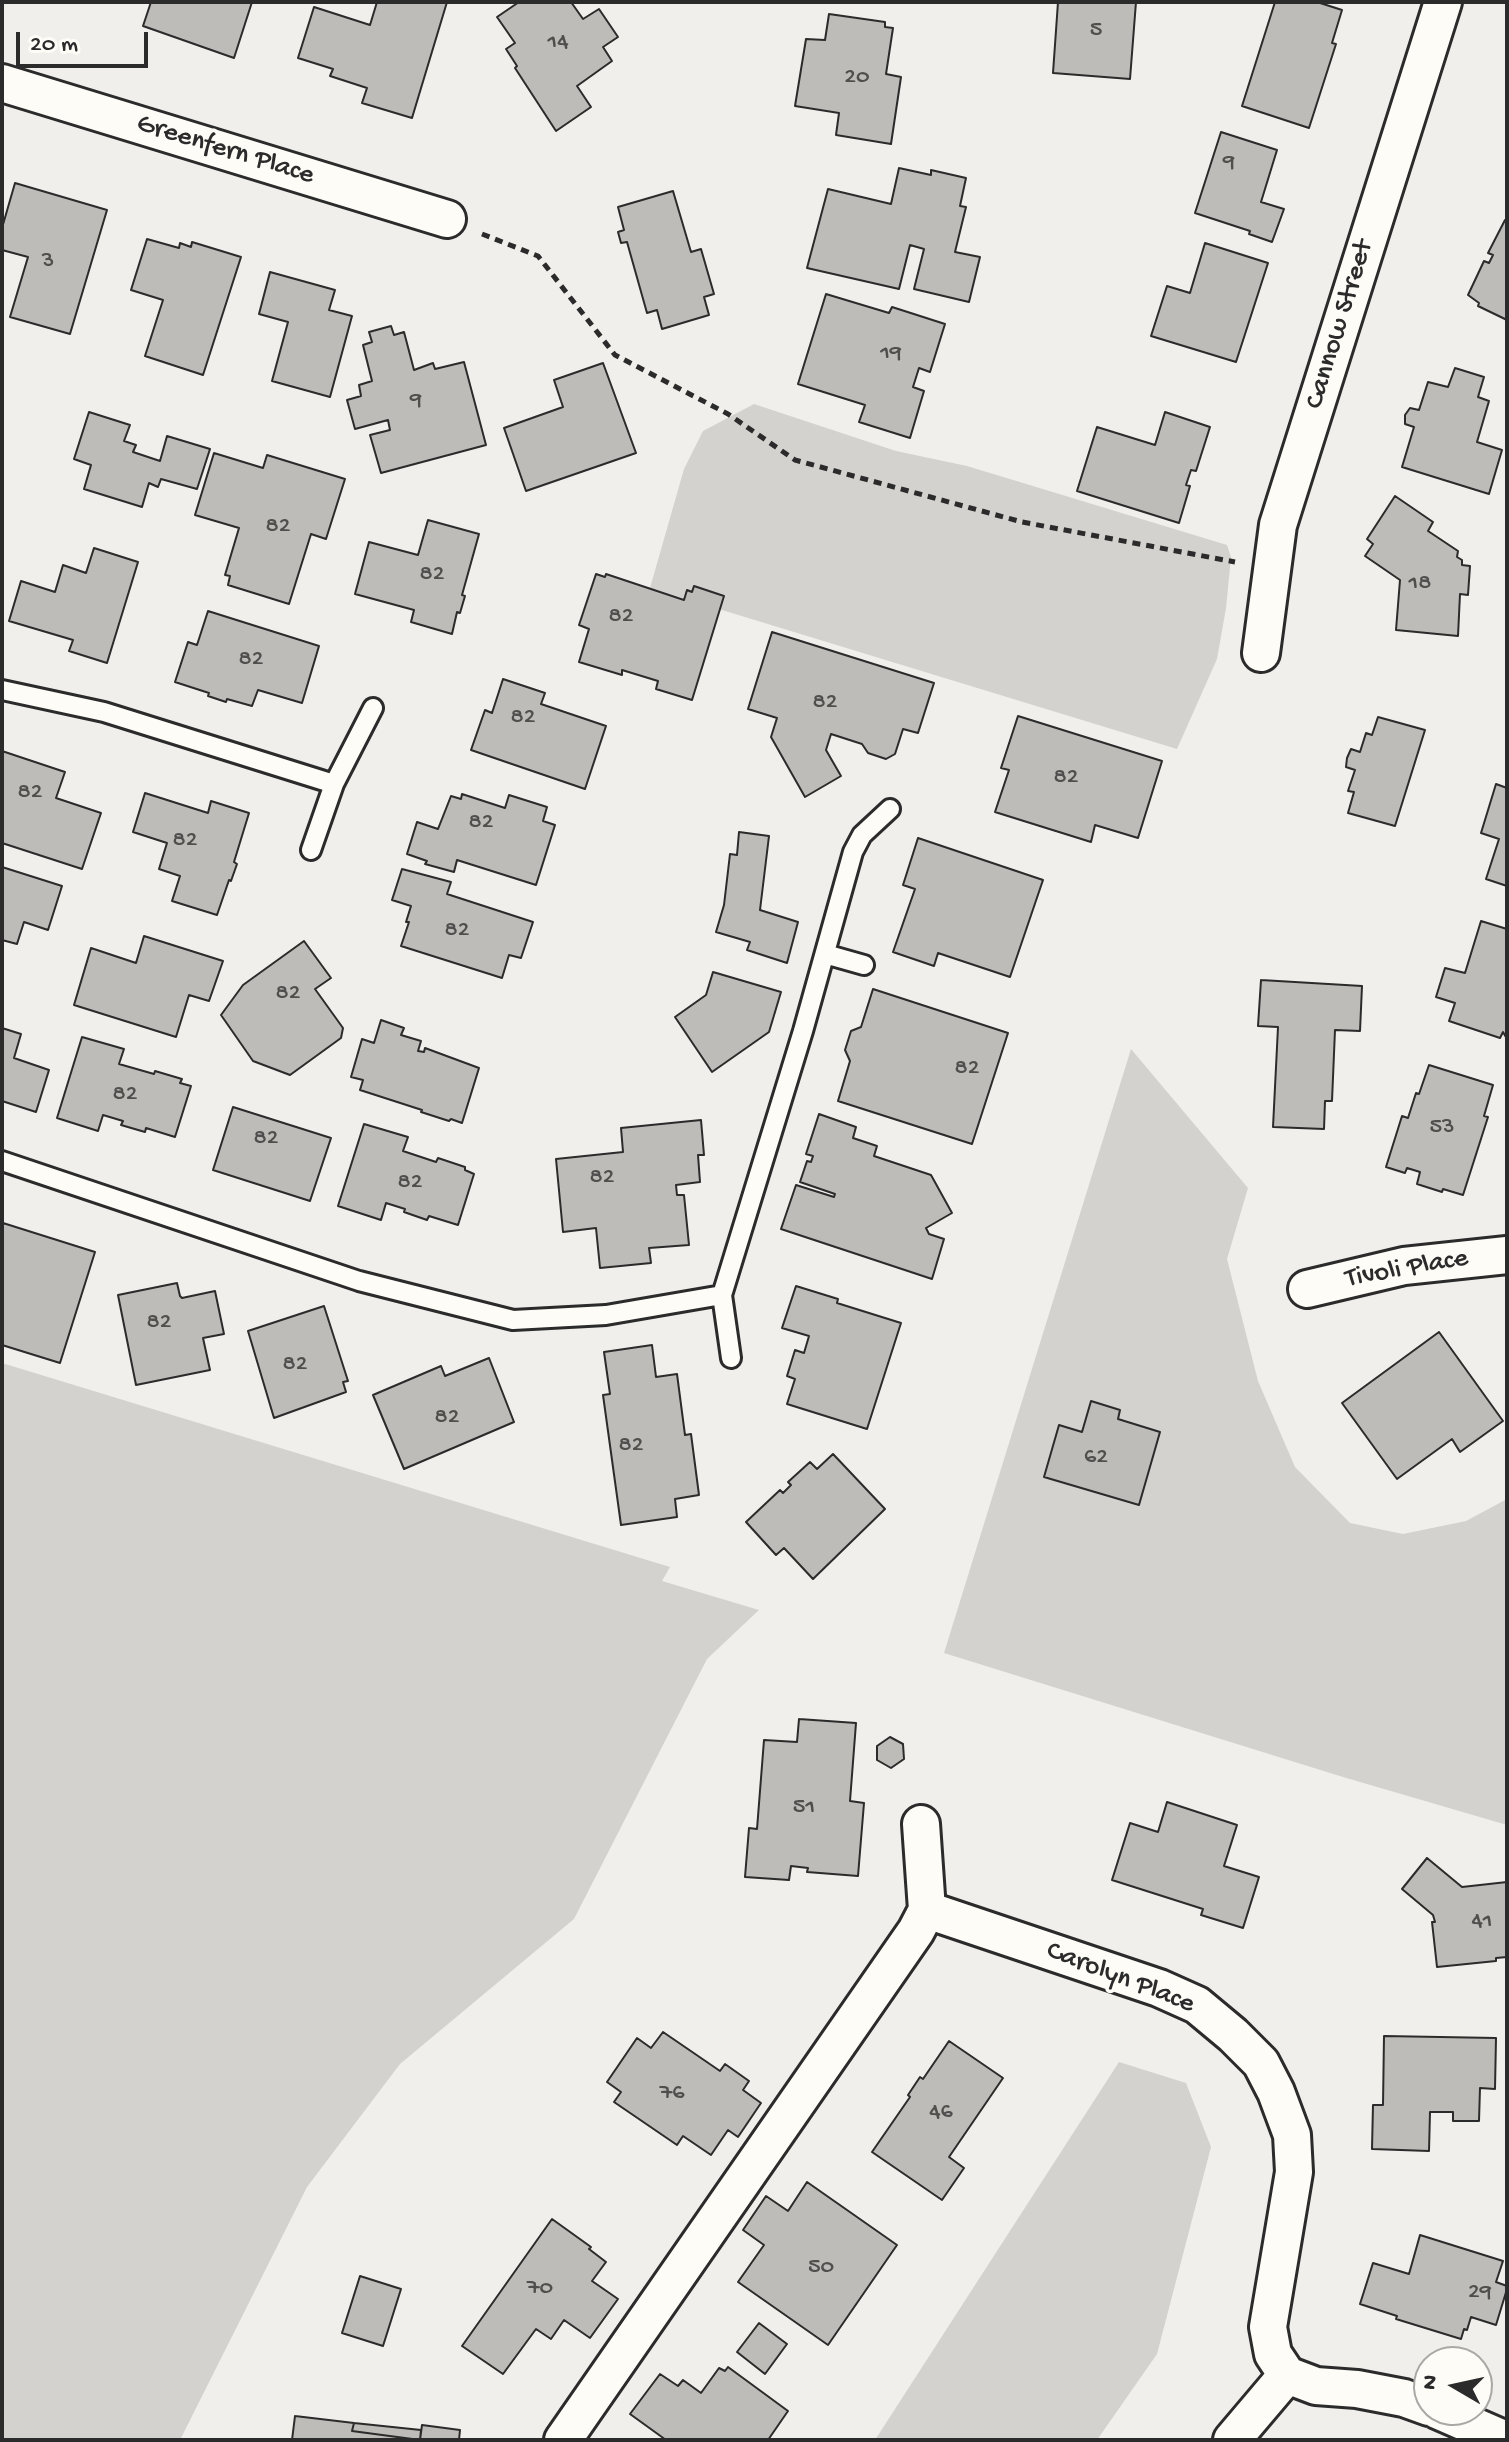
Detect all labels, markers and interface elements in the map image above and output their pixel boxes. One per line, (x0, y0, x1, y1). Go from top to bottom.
scale bar (20, 16, 152, 66)
house number: 5 (1090, 17, 1102, 45)
house number: 14 (547, 29, 569, 57)
text: 20 m (30, 31, 78, 60)
house number: 20 (844, 64, 870, 92)
street label: Greenfern Place (132, 108, 318, 194)
house number: 9 (1223, 149, 1235, 177)
street label: Cannow Street (1299, 236, 1383, 414)
house number: 3 (42, 248, 54, 276)
house number: 19 (880, 340, 902, 368)
house number: 9 (410, 387, 422, 415)
house number: 82 (266, 513, 290, 541)
house number: 82 (420, 561, 444, 589)
house number: 18 (1409, 570, 1431, 598)
house number: 82 (609, 603, 633, 631)
house number: 82 (239, 646, 263, 674)
house number: 82 (813, 689, 837, 717)
house number: 82 (511, 704, 535, 732)
house number: 82 (1054, 764, 1078, 792)
house number: 82 (18, 779, 42, 807)
house number: 82 (469, 809, 493, 837)
house number: 82 (173, 827, 197, 855)
house number: 82 (445, 917, 469, 945)
house number: 82 (276, 980, 300, 1008)
house number: 82 (955, 1055, 979, 1083)
house number: 82 (113, 1081, 137, 1109)
house number: 53 (1429, 1114, 1455, 1142)
house number: 82 (254, 1125, 278, 1153)
house number: 82 (590, 1164, 614, 1192)
house number: 82 (398, 1169, 422, 1197)
street label: Tivoli Place (1343, 1243, 1471, 1297)
house number: 82 (147, 1309, 171, 1337)
house number: 82 (283, 1351, 307, 1379)
house number: 82 (435, 1404, 459, 1432)
house number: 82 (619, 1432, 643, 1460)
house number: 62 (1084, 1444, 1108, 1472)
house number: 51 (793, 1794, 815, 1822)
house number: 41 (1471, 1908, 1493, 1936)
street label: Carolyn Place (1041, 1935, 1199, 2023)
house number: 76 (660, 2080, 684, 2108)
house number: 46 (929, 2099, 953, 2127)
house number: 50 (808, 2254, 834, 2282)
house number: 70 (527, 2275, 553, 2303)
house number: 29 (1468, 2279, 1492, 2307)
north arrow (1413, 2346, 1493, 2426)
text: N (1417, 2373, 1445, 2392)

